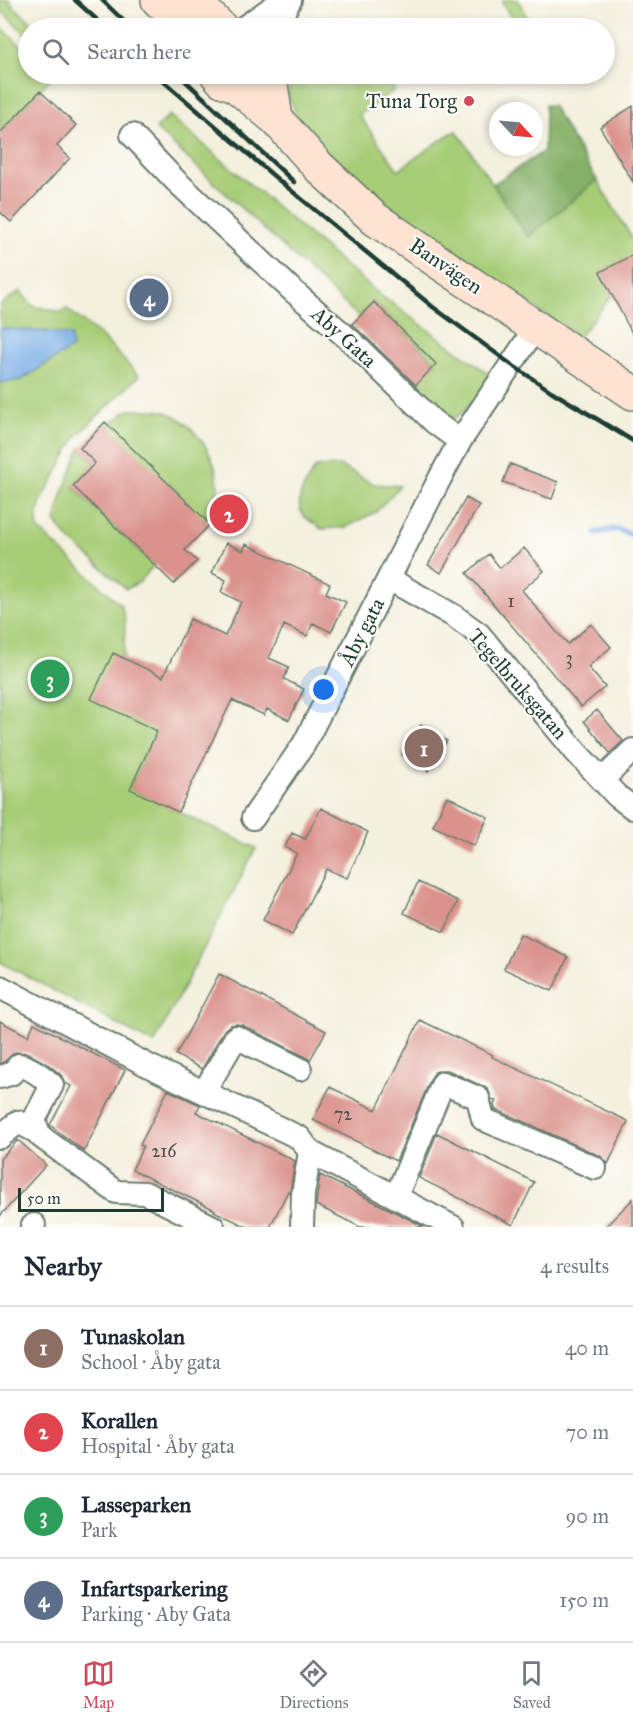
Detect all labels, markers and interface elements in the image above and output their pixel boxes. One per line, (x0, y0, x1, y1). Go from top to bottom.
search box (18, 18, 615, 84)
icon: search (39, 35, 72, 68)
text: Search here (87, 38, 191, 65)
place label: Tuna Torg (366, 88, 457, 114)
marker: Tuna Torg (462, 94, 476, 108)
north arrow (489, 102, 543, 156)
street label: Banvägen (404, 232, 488, 300)
pin: 4 (130, 276, 168, 320)
street label: Aby Gata (305, 300, 382, 373)
pin: 2 (210, 492, 248, 536)
house number: 1 (507, 590, 515, 612)
street label: Åby gata (333, 593, 390, 671)
street label: Tegelbruksgatan (463, 623, 573, 745)
house number: 3 (565, 647, 573, 669)
pin: 3 (31, 656, 70, 702)
your location (309, 675, 338, 704)
pin: 1 (404, 726, 444, 771)
house number: 72 (334, 1103, 352, 1125)
house number: 216 (151, 1140, 177, 1162)
scale bar (18, 1185, 164, 1212)
text: 50 m (27, 1189, 61, 1208)
text: Nearby (24, 1250, 102, 1282)
text: 4 results (540, 1254, 609, 1278)
text: Tunaskolan (81, 1323, 185, 1350)
text: 1 (40, 1336, 47, 1360)
text: 40 m (565, 1336, 609, 1360)
text: School · Åby gata (81, 1350, 221, 1374)
text: Korallen (81, 1407, 158, 1434)
text: 2 (39, 1420, 48, 1444)
text: 70 m (566, 1420, 609, 1444)
text: Hospital · Åby gata (81, 1434, 235, 1458)
text: Lasseparken (81, 1491, 191, 1518)
text: 3 (40, 1504, 48, 1528)
text: 90 m (566, 1504, 609, 1528)
text: Park (81, 1518, 117, 1542)
text: Infartsparkering (81, 1575, 227, 1602)
text: 4 (38, 1588, 49, 1612)
text: 150 m (559, 1588, 609, 1612)
text: Parking · Aby Gata (81, 1602, 231, 1626)
tab: Map (82, 1657, 115, 1712)
tab: Directions (279, 1657, 348, 1712)
tab: Saved (513, 1657, 551, 1712)

